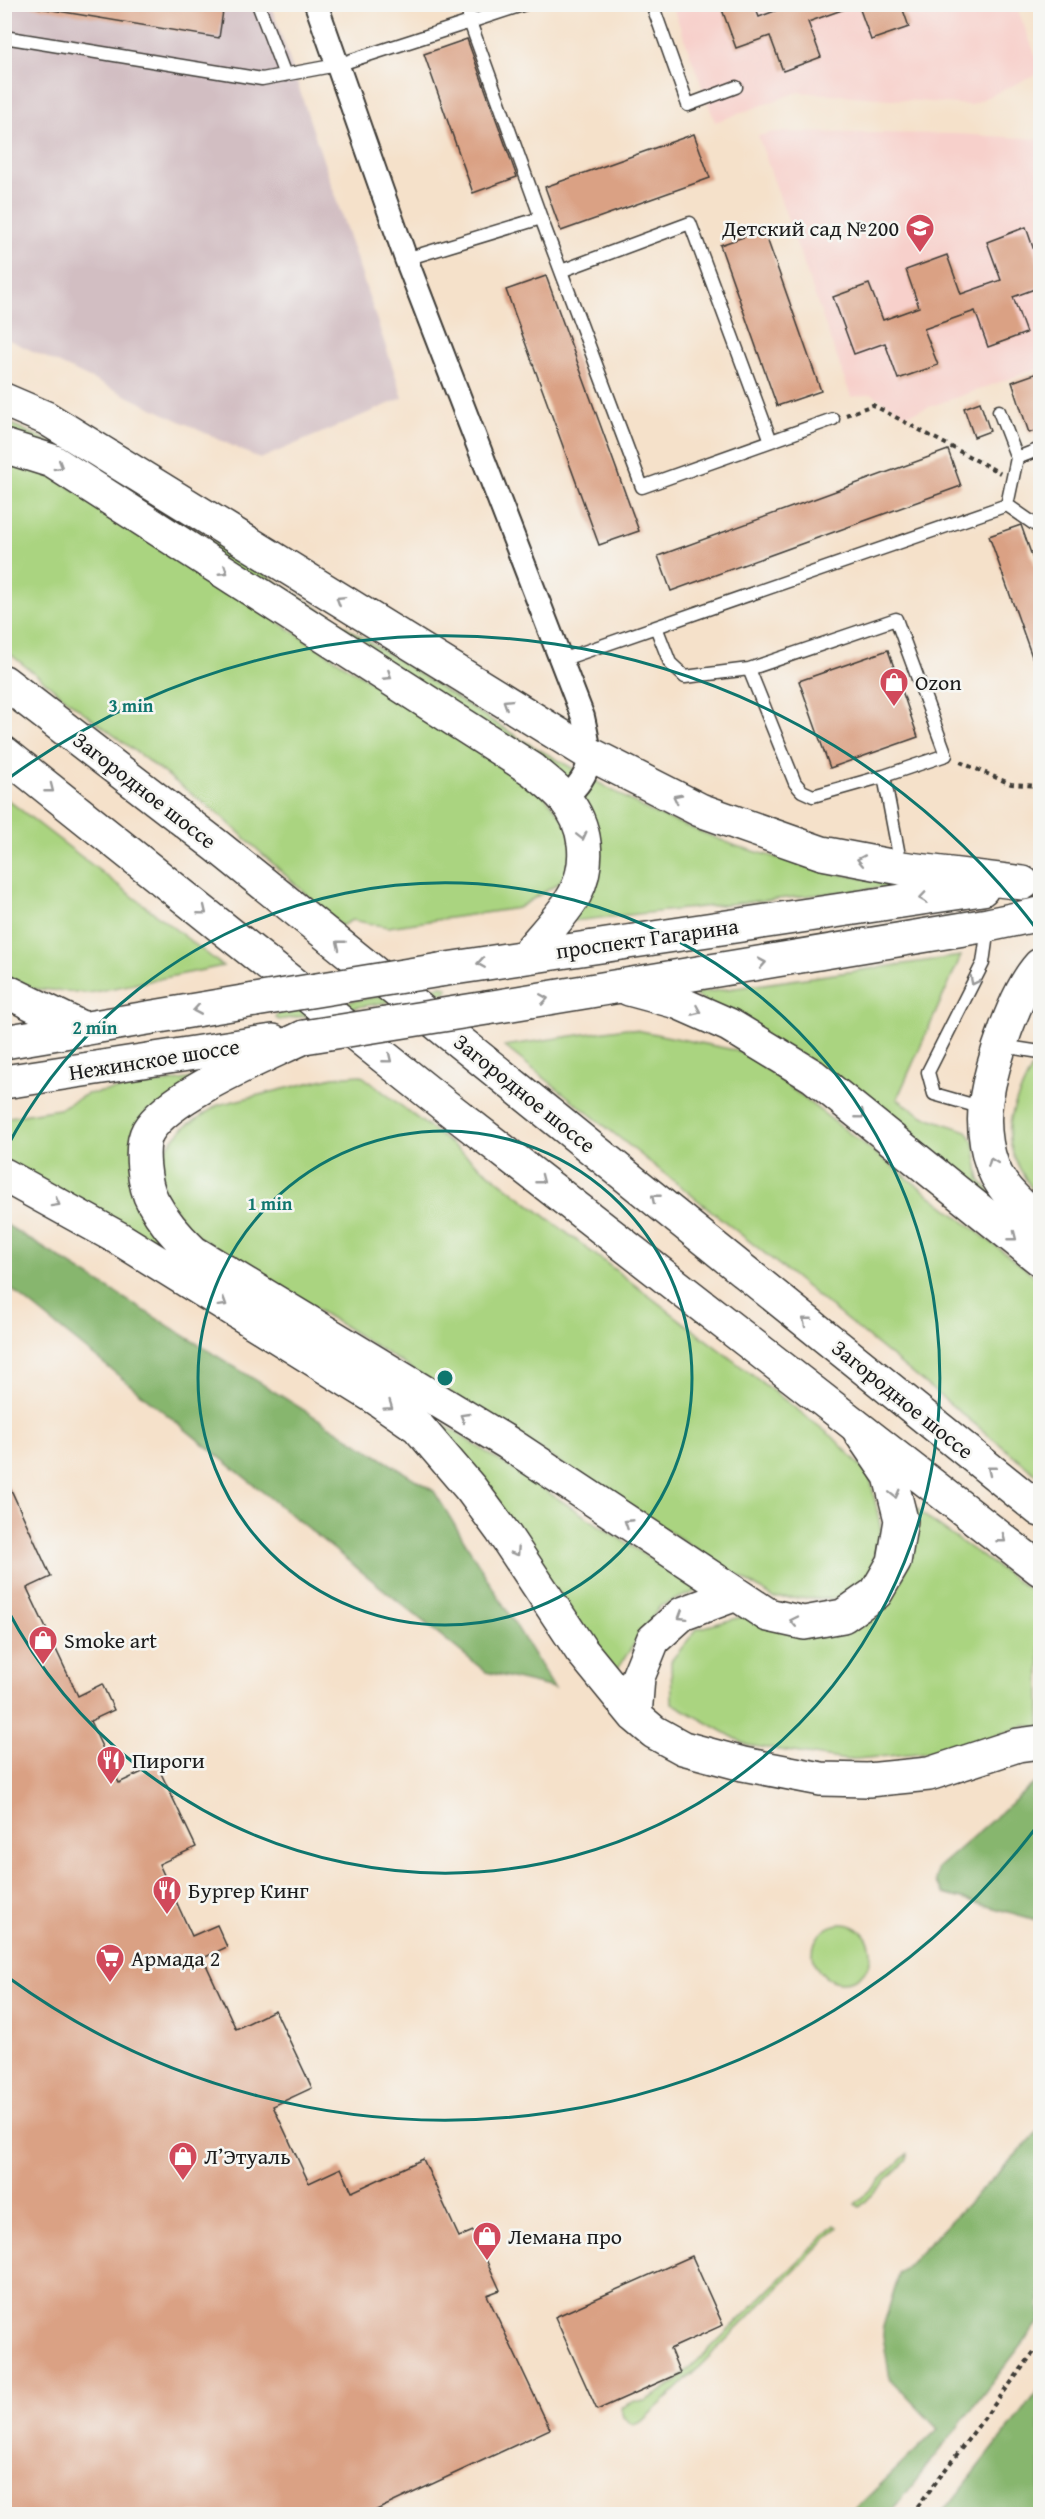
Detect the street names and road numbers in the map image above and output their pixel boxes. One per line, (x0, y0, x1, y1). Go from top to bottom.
street label: Загородное шоссе (66, 724, 224, 856)
street label: проспект Гагарина (554, 909, 741, 967)
street label: Загородное шоссе (447, 1026, 603, 1160)
street label: Нежинское шоссе (66, 1030, 242, 1088)
street label: Загородное шоссе (825, 1332, 981, 1466)

